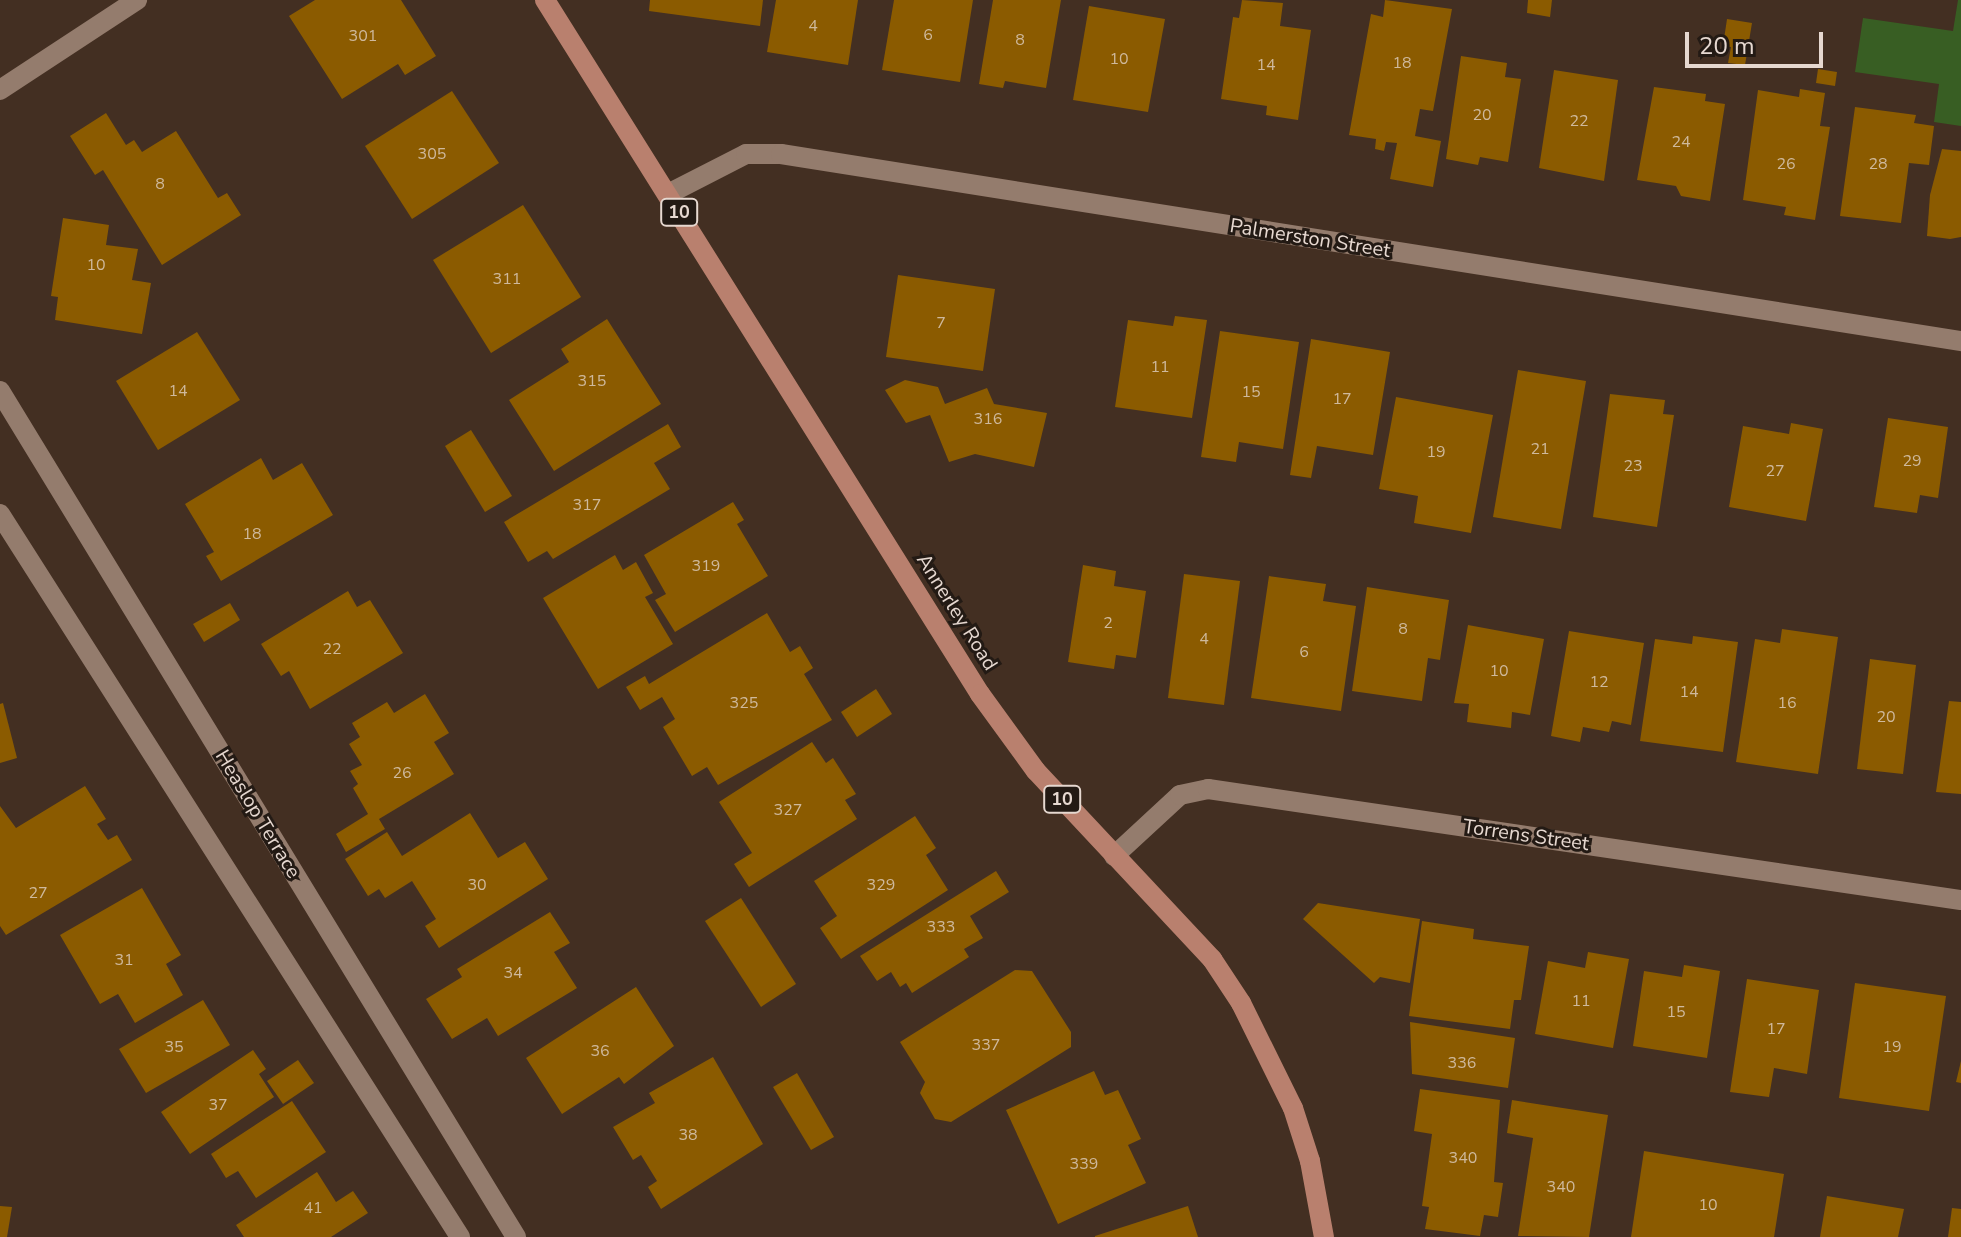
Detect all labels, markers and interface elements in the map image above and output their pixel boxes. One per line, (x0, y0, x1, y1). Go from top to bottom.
house number: 4 (808, 16, 818, 36)
scale bar (1689, 16, 1827, 66)
house number: 6 (923, 25, 933, 45)
house number: 301 (349, 26, 377, 46)
house number: 8 (1015, 30, 1025, 50)
text: 20 m (1699, 30, 1755, 62)
house number: 10 (1109, 49, 1129, 69)
house number: 18 (1392, 53, 1412, 73)
house number: 14 (1256, 55, 1276, 75)
house number: 20 (1472, 105, 1492, 125)
house number: 22 (1569, 111, 1589, 131)
house number: 24 (1671, 132, 1691, 152)
house number: 305 (418, 144, 446, 164)
house number: 26 (1776, 154, 1796, 174)
house number: 28 (1868, 154, 1888, 174)
house number: 8 (155, 174, 165, 194)
road number: 10 (659, 198, 699, 226)
street label: Palmerston Street (1228, 213, 1392, 263)
house number: 10 (86, 255, 106, 275)
house number: 311 (493, 269, 521, 289)
house number: 7 (936, 313, 946, 333)
house number: 11 (1150, 357, 1170, 377)
house number: 315 (578, 371, 606, 391)
house number: 14 (168, 381, 188, 401)
house number: 15 (1241, 382, 1261, 402)
house number: 17 (1332, 389, 1352, 409)
house number: 316 (974, 409, 1002, 429)
house number: 21 (1530, 439, 1550, 459)
house number: 19 (1426, 442, 1446, 462)
house number: 29 (1902, 451, 1922, 471)
house number: 23 (1623, 456, 1643, 476)
house number: 27 (1765, 461, 1785, 481)
house number: 317 (573, 495, 601, 515)
house number: 18 (242, 524, 262, 544)
street label: Annerley Road (911, 549, 1003, 675)
house number: 319 (692, 556, 720, 576)
house number: 2 (1103, 613, 1113, 633)
house number: 8 (1398, 619, 1408, 639)
house number: 4 (1199, 629, 1209, 649)
house number: 22 (322, 639, 342, 659)
house number: 6 (1299, 642, 1309, 662)
house number: 10 (1489, 661, 1509, 681)
house number: 12 (1589, 672, 1609, 692)
house number: 14 (1679, 682, 1699, 702)
house number: 325 (730, 693, 758, 713)
house number: 16 (1777, 693, 1797, 713)
house number: 20 (1876, 707, 1896, 727)
street label: Heaslop Terrace (210, 745, 306, 883)
house number: 26 (392, 763, 412, 783)
road number: 10 (1042, 785, 1082, 813)
house number: 327 (774, 800, 802, 820)
street label: Torrens Street (1461, 814, 1591, 856)
house number: 30 (467, 875, 487, 895)
house number: 329 (867, 875, 895, 895)
house number: 27 (28, 883, 48, 903)
house number: 333 (927, 917, 955, 937)
house number: 31 (114, 950, 134, 970)
house number: 34 (503, 963, 523, 983)
house number: 11 (1571, 991, 1591, 1011)
house number: 15 (1666, 1002, 1686, 1022)
house number: 17 (1766, 1019, 1786, 1039)
house number: 337 (972, 1035, 1000, 1055)
house number: 35 (164, 1037, 184, 1057)
house number: 19 (1882, 1037, 1902, 1057)
house number: 36 (590, 1041, 610, 1061)
house number: 336 (1448, 1053, 1476, 1073)
house number: 37 (208, 1095, 228, 1115)
house number: 38 (678, 1125, 698, 1145)
house number: 340 (1449, 1148, 1477, 1168)
house number: 339 (1070, 1154, 1098, 1174)
house number: 340 (1547, 1177, 1575, 1197)
house number: 10 (1698, 1195, 1718, 1215)
house number: 41 (303, 1198, 323, 1218)

